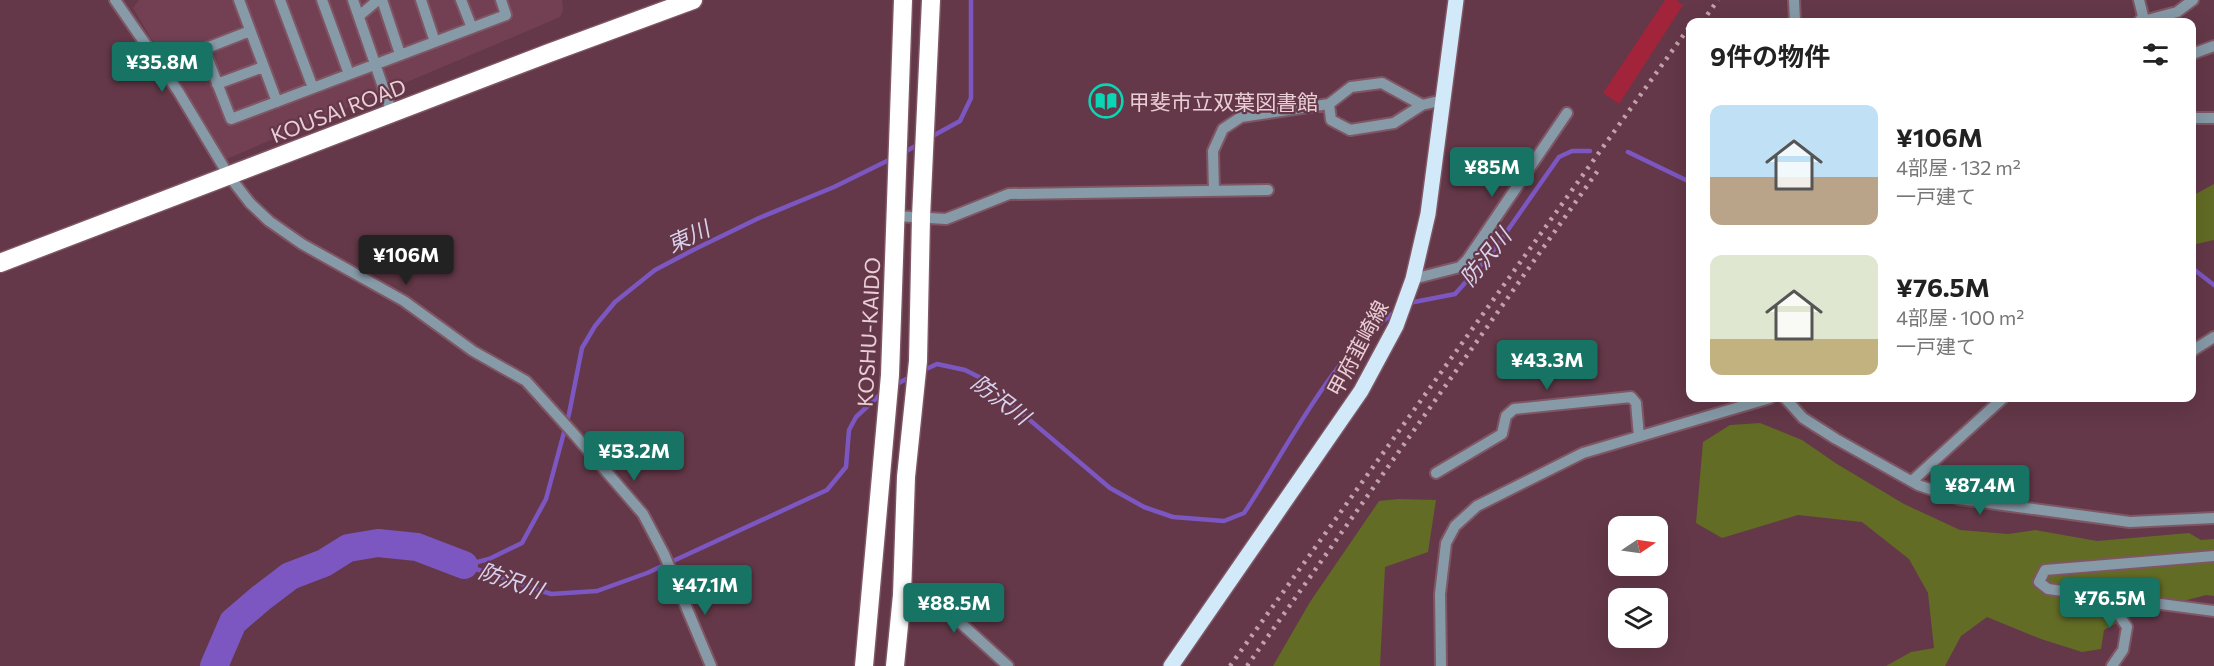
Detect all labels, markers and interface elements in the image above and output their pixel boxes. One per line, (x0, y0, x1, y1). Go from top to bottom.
icon: filters (2139, 38, 2172, 71)
text: 9件の物件 (1710, 40, 1830, 71)
pin: ¥35.8M (113, 42, 211, 93)
text: ¥35.8M (126, 49, 198, 73)
street label: KOUSAI ROAD (267, 73, 409, 147)
library icon: 甲斐市立双葉図書館 (1088, 83, 1124, 119)
place label: 甲斐市立双葉図書館 (1129, 89, 1318, 114)
text: ¥106M (1896, 121, 1983, 152)
icon: home (1758, 129, 1830, 201)
pin: ¥85M (1456, 147, 1528, 198)
text: ¥85M (1464, 154, 1520, 178)
text: 4部屋 · 132 m² (1896, 155, 2021, 179)
text: 一戸建て (1896, 184, 1976, 208)
water label: 東川 (662, 214, 715, 258)
water label: 防沢川 (1454, 221, 1518, 291)
pin: ¥106M (364, 235, 448, 286)
text: ¥106M (373, 242, 439, 266)
street label: KOSHU-KAIDO (852, 257, 884, 407)
text: ¥76.5M (1896, 271, 1990, 302)
icon: home (1758, 279, 1830, 351)
street label: 甲府韮崎線 (1321, 296, 1393, 400)
text: 4部屋 · 100 m² (1896, 305, 2024, 329)
text: 一戸建て (1896, 334, 1976, 358)
pin: ¥43.3M (1498, 340, 1596, 391)
text: ¥43.3M (1511, 347, 1583, 371)
water label: 防沢川 (967, 368, 1037, 431)
pin: ¥53.2M (585, 431, 683, 482)
text: ¥53.2M (598, 438, 670, 462)
pin: ¥87.4M (1931, 465, 2029, 516)
text: ¥87.4M (1944, 472, 2016, 496)
north arrow (1608, 516, 1668, 576)
map controls (1608, 516, 1668, 648)
water label: 防沢川 (475, 556, 548, 604)
pin: ¥47.1M (656, 565, 754, 616)
text: ¥47.1M (672, 572, 738, 596)
pin: ¥76.5M (2061, 578, 2159, 629)
pin: ¥88.5M (905, 583, 1003, 634)
text: ¥76.5M (2074, 585, 2146, 609)
button: layers (1608, 588, 1668, 648)
text: ¥88.5M (917, 590, 991, 614)

